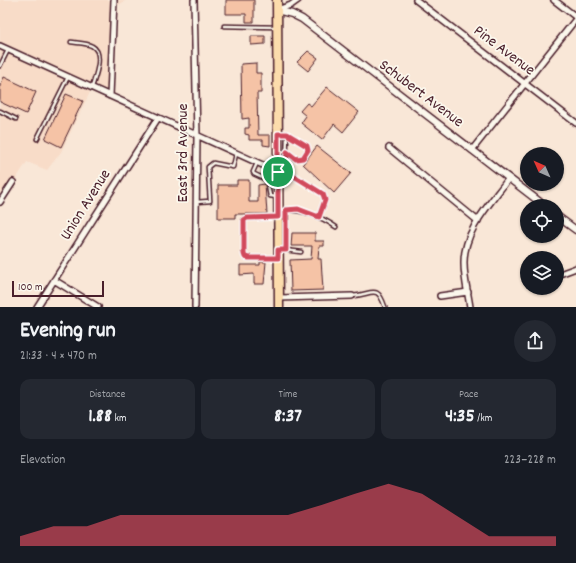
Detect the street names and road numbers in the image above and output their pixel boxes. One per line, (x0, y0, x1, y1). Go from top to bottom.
street label: Pine Avenue (468, 20, 540, 82)
street label: Schubert Avenue (374, 54, 468, 134)
street label: East 3rd Avenue (172, 103, 195, 203)
street label: Union Avenue (55, 165, 117, 245)

